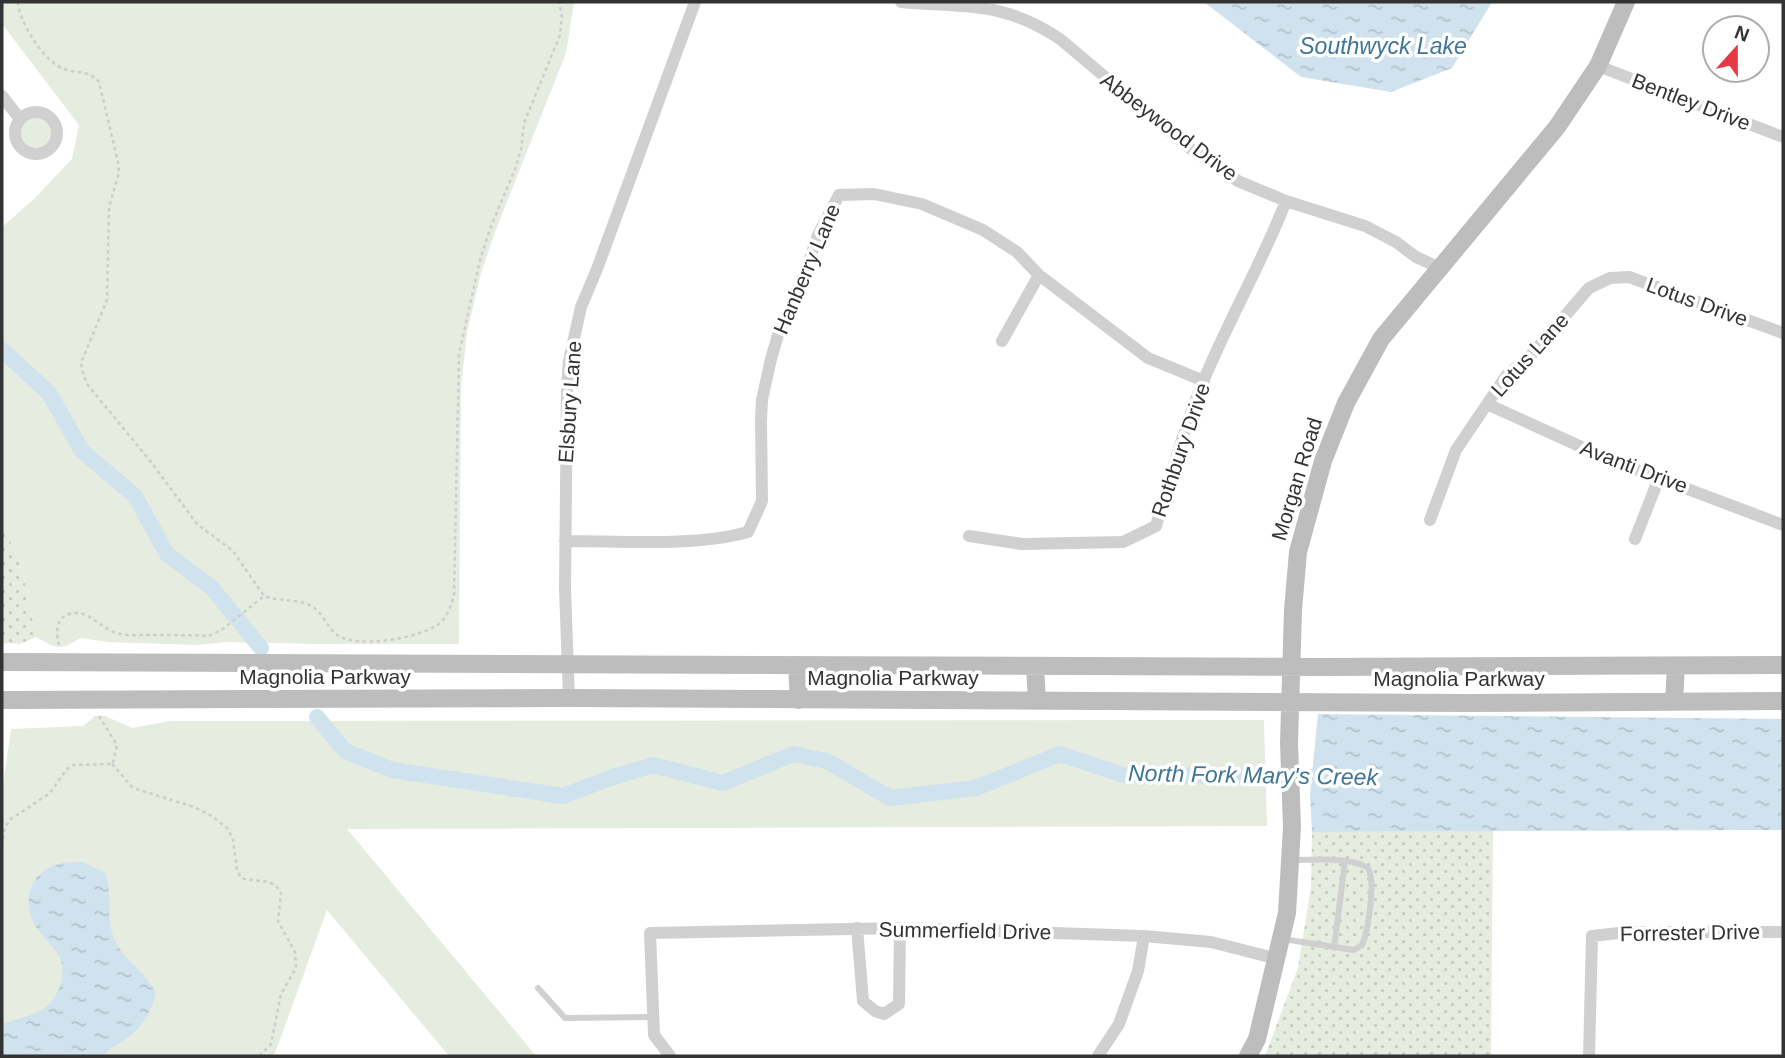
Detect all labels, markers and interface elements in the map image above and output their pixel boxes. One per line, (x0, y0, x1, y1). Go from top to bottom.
north arrow (1701, 14, 1771, 84)
text: N (1732, 21, 1752, 46)
water label: Southwyck Lake (1299, 33, 1467, 59)
street label: Abbeywood Drive (1097, 68, 1242, 185)
street label: Bentley Drive (1629, 68, 1754, 135)
street label: Hanberry Lane (769, 200, 844, 337)
street label: Lotus Drive (1643, 273, 1751, 331)
street label: Lotus Lane (1486, 308, 1573, 401)
street label: Elsbury Lane (554, 340, 585, 464)
street label: Rothbury Drive (1147, 380, 1214, 520)
street label: Morgan Road (1267, 415, 1326, 543)
street label: Avanti Drive (1577, 436, 1691, 497)
street label: Magnolia Parkway (239, 665, 411, 688)
street label: Magnolia Parkway (807, 666, 979, 689)
street label: Magnolia Parkway (1373, 667, 1545, 690)
water label: North Fork Mary's Creek (1128, 760, 1380, 790)
street label: Summerfield Drive (878, 917, 1052, 944)
street label: Forrester Drive (1620, 920, 1760, 945)

